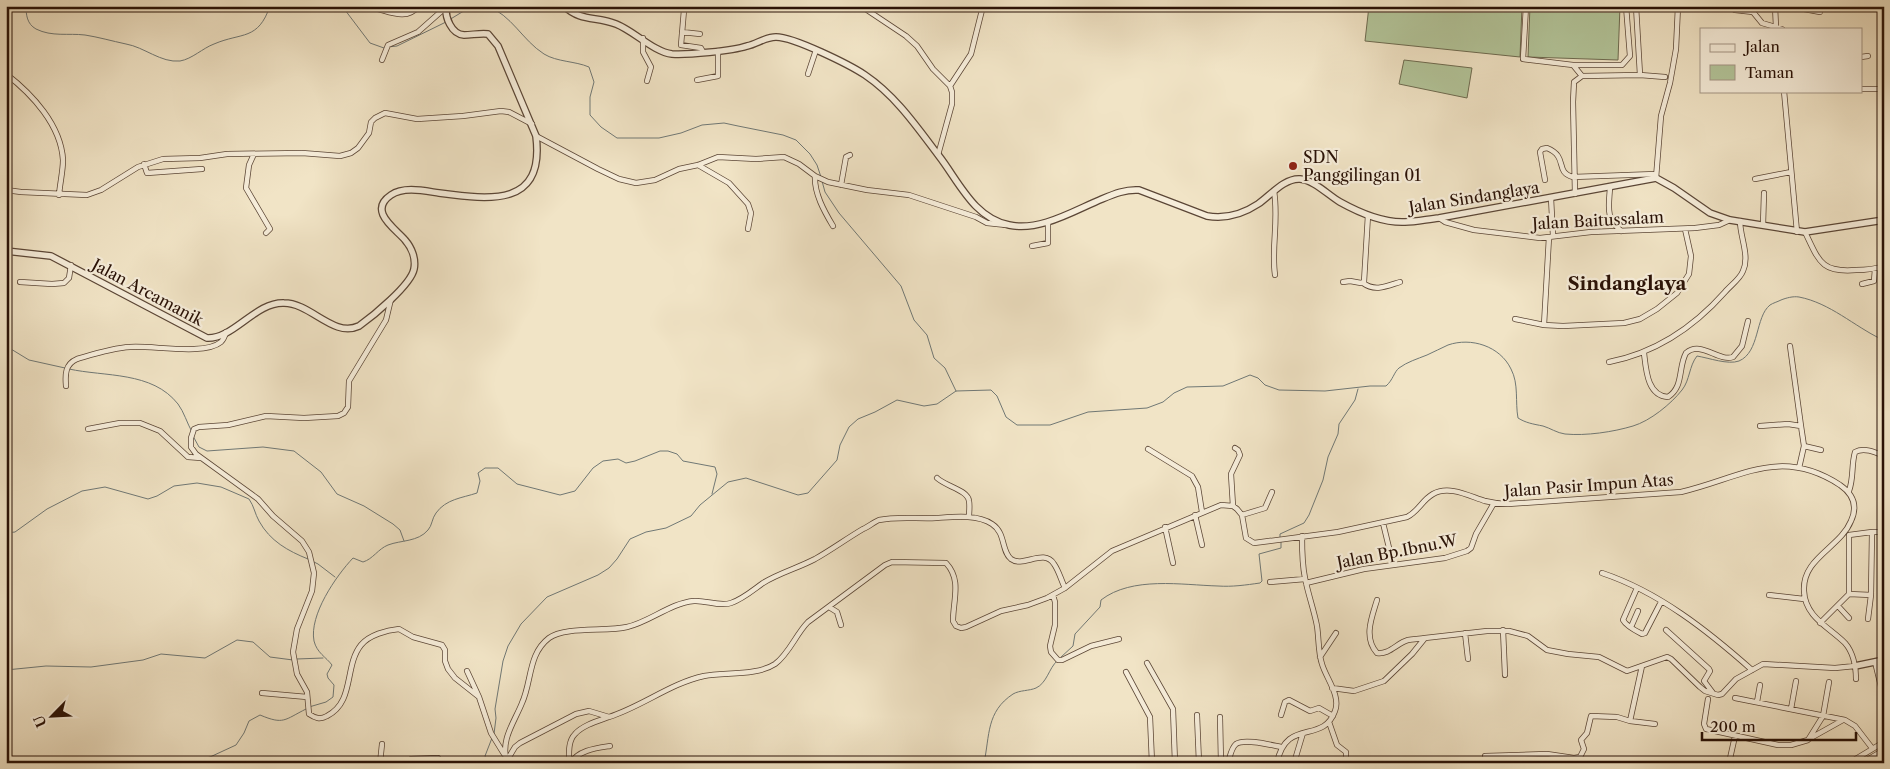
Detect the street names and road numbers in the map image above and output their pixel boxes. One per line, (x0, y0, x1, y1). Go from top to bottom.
street label: Jalan Sindanglaya (1404, 177, 1541, 218)
street label: Jalan Baitussalam (1529, 207, 1664, 234)
street label: Jalan Arcamanik (86, 253, 208, 330)
street label: Jalan Pasir Impun Atas (1501, 469, 1674, 501)
street label: Jalan Bp.Ibnu.W (1332, 529, 1460, 573)

